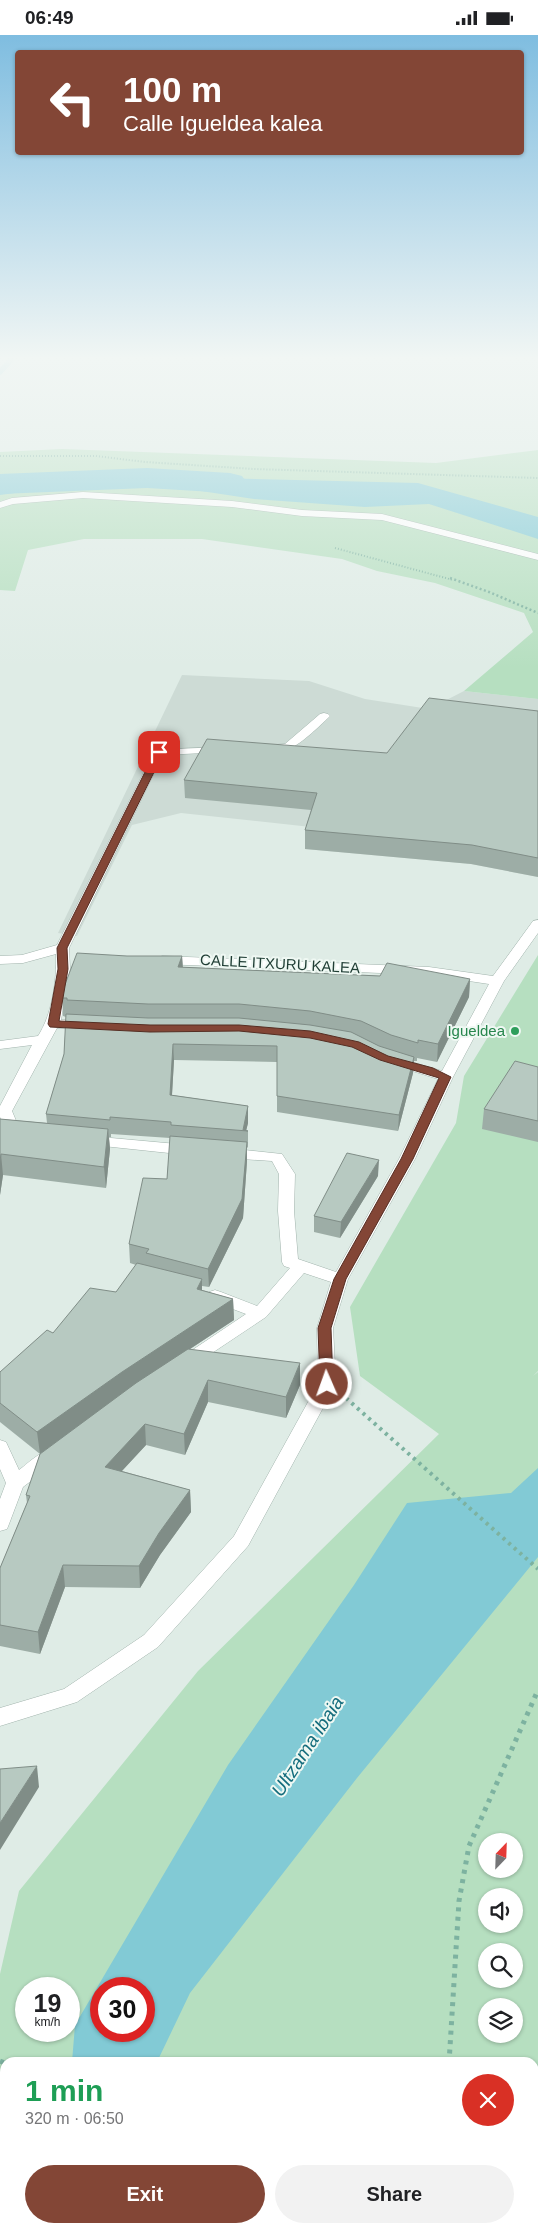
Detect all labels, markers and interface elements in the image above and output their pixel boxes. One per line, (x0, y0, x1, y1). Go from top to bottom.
text: 06:49 (25, 7, 74, 28)
icon: left (40, 70, 105, 135)
text: 100 m (123, 70, 222, 109)
text: Calle Igueldea kalea (123, 111, 322, 136)
pin (138, 731, 180, 773)
icon: arrive (145, 738, 173, 766)
street label: CALLE ITXURU KALEA (200, 951, 360, 976)
place label: Igueldea (447, 1022, 506, 1039)
marker: Igueldea (509, 1025, 521, 1037)
position arrow (300, 1357, 352, 1409)
water label: Ultzama ibaia (267, 1692, 348, 1800)
north arrow (478, 1833, 522, 1877)
map controls (478, 1833, 523, 2043)
button: sound (478, 1888, 523, 1933)
button: search (478, 1943, 523, 1988)
speed limit sign: 30 (90, 1977, 155, 2042)
text: 19 (34, 1989, 61, 2017)
button: layers (478, 1998, 523, 2043)
text: km/h (34, 2015, 61, 2029)
text: 1 min (25, 2074, 103, 2107)
button: close (462, 2074, 514, 2126)
text: 320 m · 06:50 (25, 2110, 124, 2127)
button: Exit (25, 2165, 265, 2223)
button: Share (275, 2165, 514, 2223)

